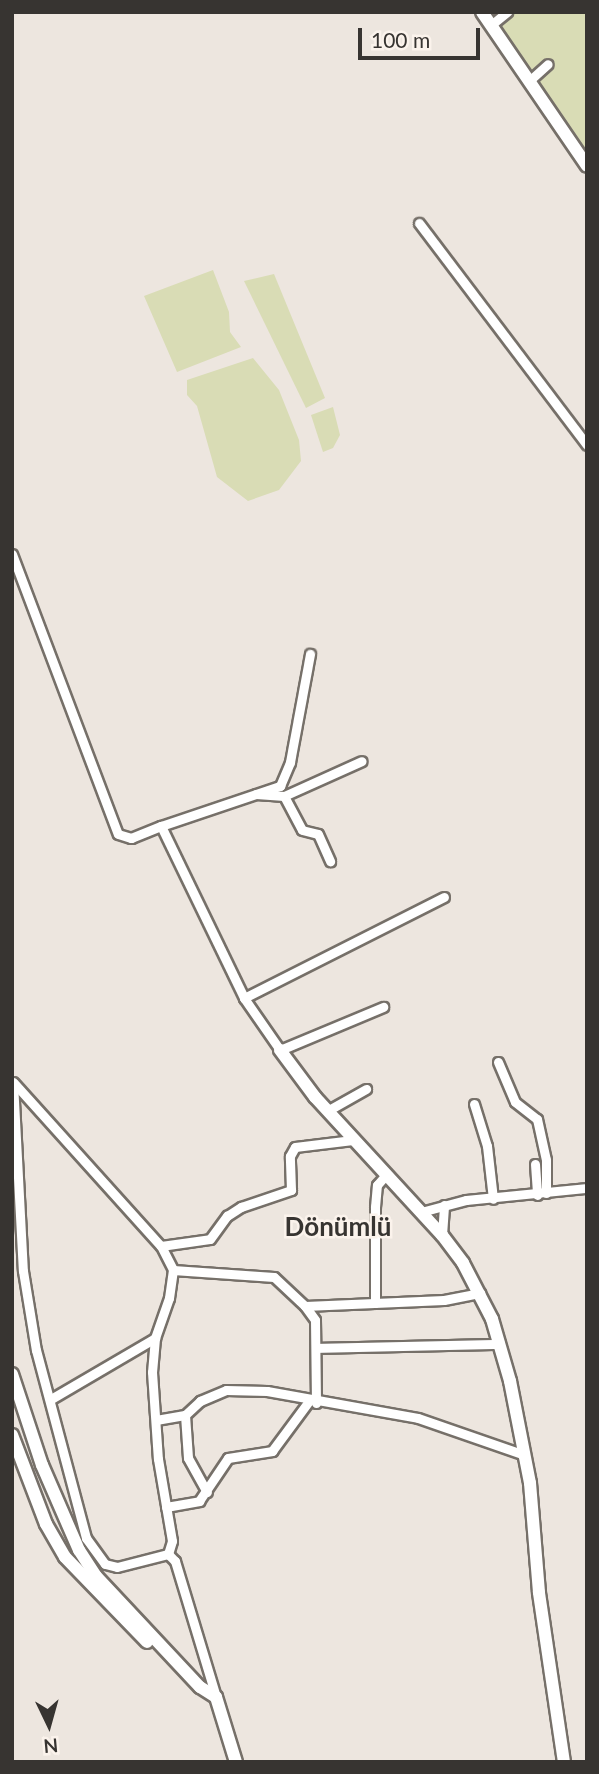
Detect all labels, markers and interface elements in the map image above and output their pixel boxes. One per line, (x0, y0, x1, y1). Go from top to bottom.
scale bar (361, 14, 484, 58)
text: 100 m (371, 27, 430, 52)
district label: Dönümlü (285, 1211, 391, 1243)
north arrow (14, 1690, 84, 1760)
text: N (43, 1734, 59, 1759)

